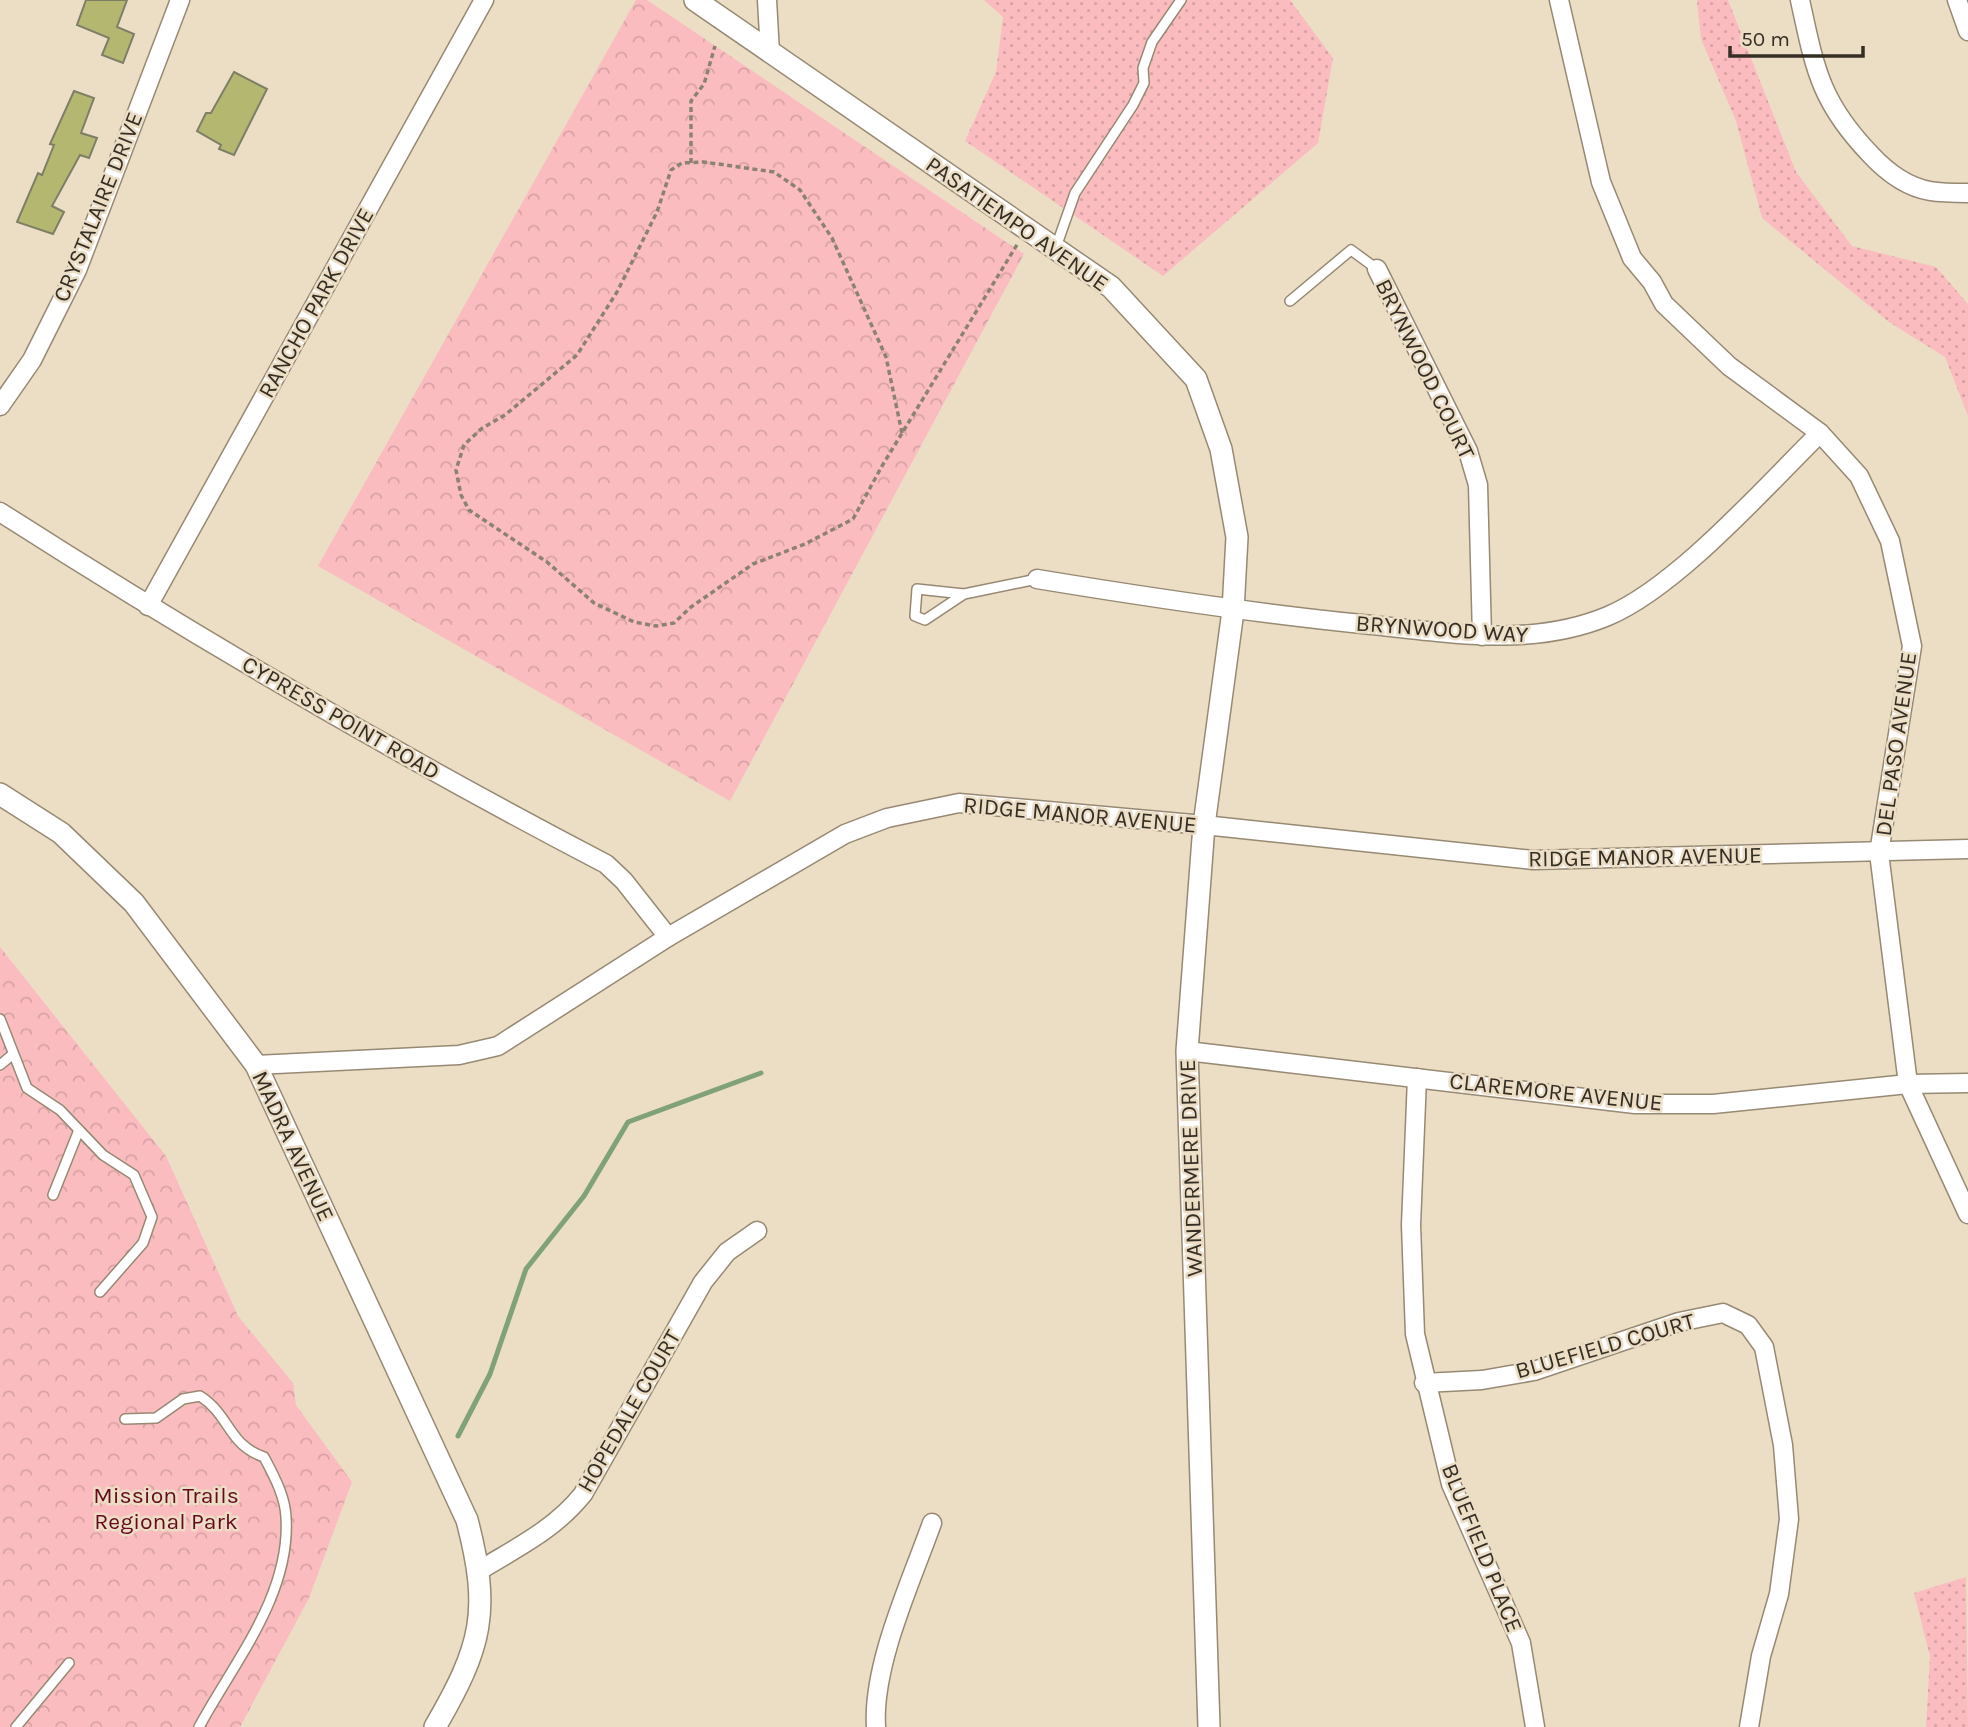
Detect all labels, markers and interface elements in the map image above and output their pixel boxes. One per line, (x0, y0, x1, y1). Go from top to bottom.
scale bar (1730, 14, 1863, 58)
text: 50 m (1741, 27, 1790, 51)
street label: CRYSTALAIRE DRIVE (48, 108, 148, 306)
street label: PASATIEMPO AVENUE (920, 151, 1114, 297)
street label: RANCHO PARK DRIVE (253, 203, 379, 403)
street label: BRYNWOOD COURT (1370, 274, 1481, 464)
street label: BRYNWOOD WAY (1355, 610, 1529, 649)
street label: CYPRESS POINT ROAD (237, 650, 445, 786)
street label: DEL PASO AVENUE (1870, 650, 1922, 838)
street label: RIDGE MANOR AVENUE (962, 791, 1198, 839)
street label: RIDGE MANOR AVENUE (1528, 841, 1762, 873)
street label: WANDERMERE DRIVE (1174, 1059, 1208, 1277)
street label: MADRA AVENUE (246, 1067, 340, 1225)
street label: CLAREMORE AVENUE (1448, 1067, 1664, 1117)
street label: BLUEFIELD COURT (1512, 1307, 1698, 1385)
street label: HOPEDALE COURT (572, 1325, 687, 1497)
street label: BLUEFIELD PLACE (1436, 1460, 1528, 1636)
park label: Mission Trails Regional Park (93, 1482, 239, 1535)

